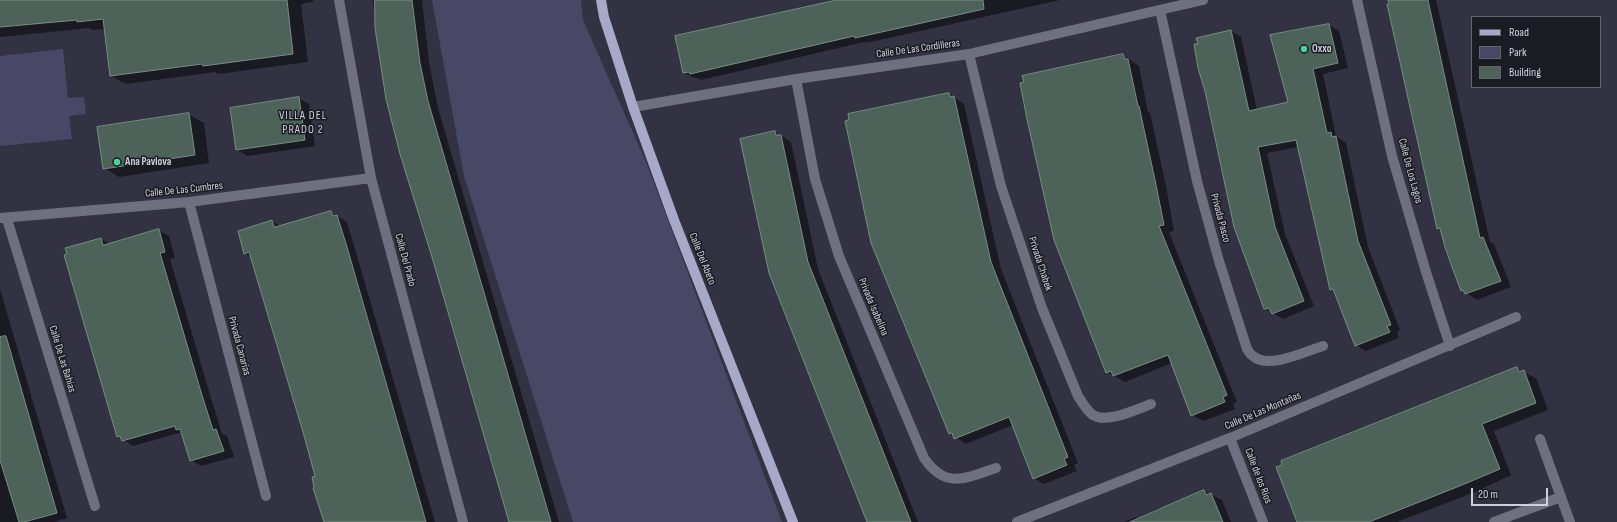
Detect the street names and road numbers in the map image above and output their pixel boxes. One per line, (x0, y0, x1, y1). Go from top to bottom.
street label: Calle De Las Cordilleras (875, 37, 961, 61)
street label: Calle De Los Lagos (1395, 137, 1425, 205)
street label: Calle De Las Cumbres (144, 179, 224, 201)
street label: Privada Pasco (1207, 192, 1233, 244)
street label: Calle Del Abeto (686, 231, 718, 287)
street label: Calle Del Prado (392, 232, 418, 288)
street label: Privada Chabek (1025, 235, 1055, 293)
street label: Privada Isabelina (855, 276, 891, 338)
street label: Privada Canarias (225, 315, 253, 377)
street label: Calle De Las Bahías (46, 324, 78, 394)
street label: Calle De Las Montañas (1223, 389, 1303, 433)
street label: Calle de los Ríos (1241, 446, 1275, 506)

